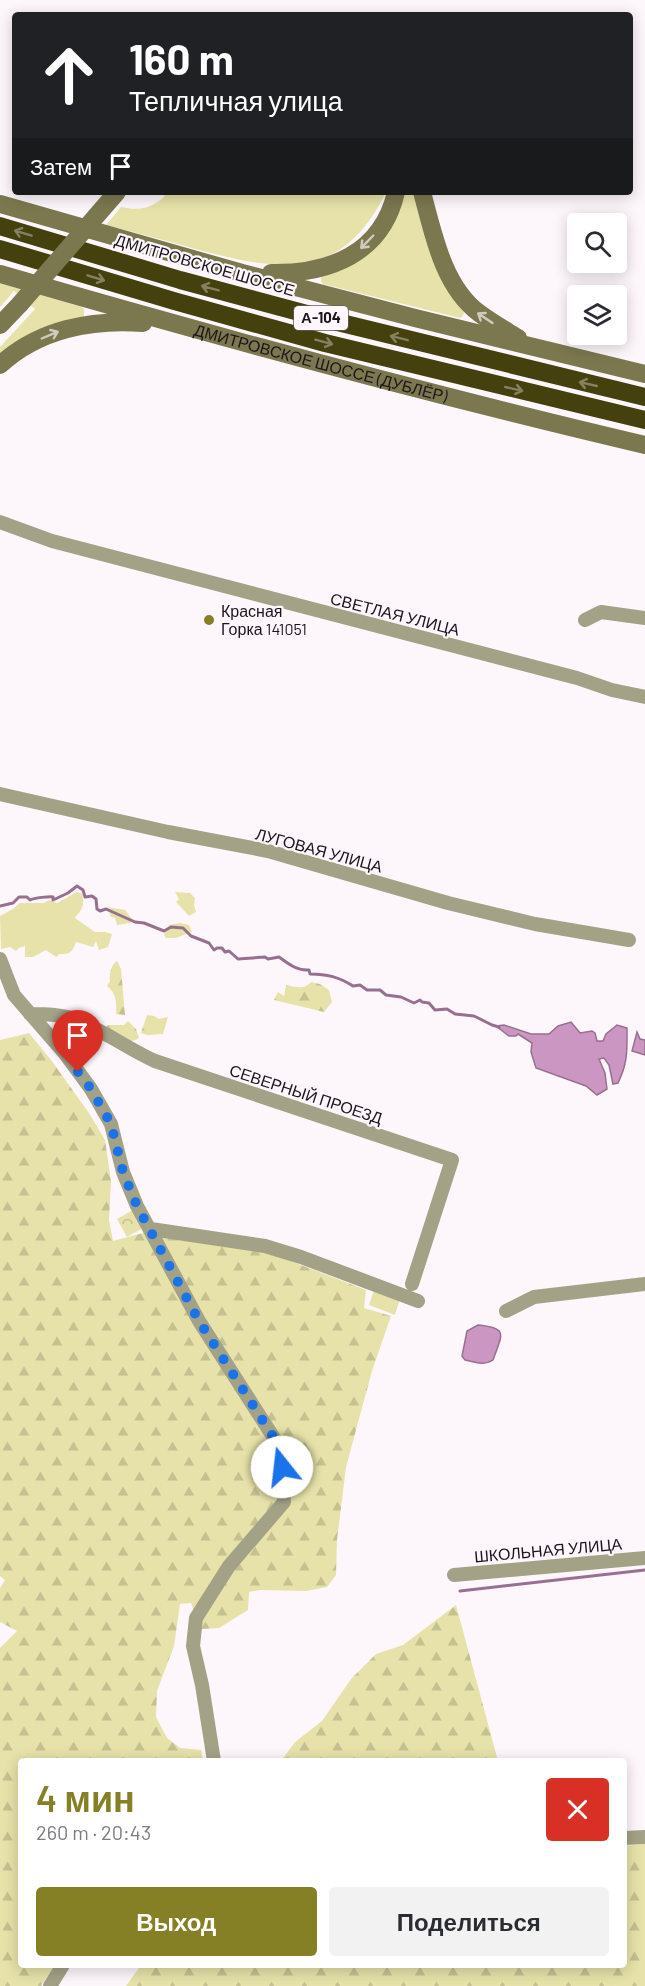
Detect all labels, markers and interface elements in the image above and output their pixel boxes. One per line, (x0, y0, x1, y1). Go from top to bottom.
text: 160 m (129, 33, 234, 83)
icon: ahead (30, 36, 108, 114)
text: Тепличная улица (129, 84, 343, 116)
icon: arrive (104, 150, 137, 183)
text: Затем (30, 153, 92, 179)
map controls (567, 213, 627, 345)
button: search (567, 213, 627, 273)
one-way arrow (14, 227, 33, 238)
street label: ДМИТРОВСКОЕ ШОССЕ (113, 230, 297, 299)
one-way arrow (360, 234, 374, 249)
one-way arrow (86, 273, 105, 284)
one-way arrow (201, 282, 220, 293)
button: layers (567, 285, 627, 345)
road number: А-104 (294, 306, 348, 330)
one-way arrow (477, 311, 494, 324)
street label: ДМИТРОВСКОЕ ШОССЕ (ДУБЛЁР) (192, 320, 450, 405)
one-way arrow (40, 329, 58, 340)
one-way arrow (389, 331, 408, 343)
one-way arrow (315, 337, 334, 349)
one-way arrow (579, 377, 598, 389)
one-way arrow (504, 384, 523, 396)
street label: СВЕТЛАЯ УЛИЦА (329, 588, 462, 639)
place label: Красная Горка 141051 (221, 601, 307, 638)
marker: Красная Горка 141051 (202, 613, 216, 627)
street label: ЛУГОВАЯ УЛИЦА (254, 823, 385, 876)
pin (52, 1010, 103, 1072)
icon: arrive (61, 1019, 94, 1052)
street label: СЕВЕРНЫЙ ПРОЕЗД (227, 1060, 385, 1127)
position arrow (250, 1435, 314, 1499)
street label: ШКОЛЬНАЯ УЛИЦА (473, 1534, 623, 1565)
text: 4 мин (36, 1776, 135, 1819)
button: close (546, 1778, 609, 1841)
text: 260 m · 20:43 (36, 1820, 151, 1844)
button: Выход (36, 1887, 317, 1956)
button: Поделиться (329, 1887, 609, 1956)

